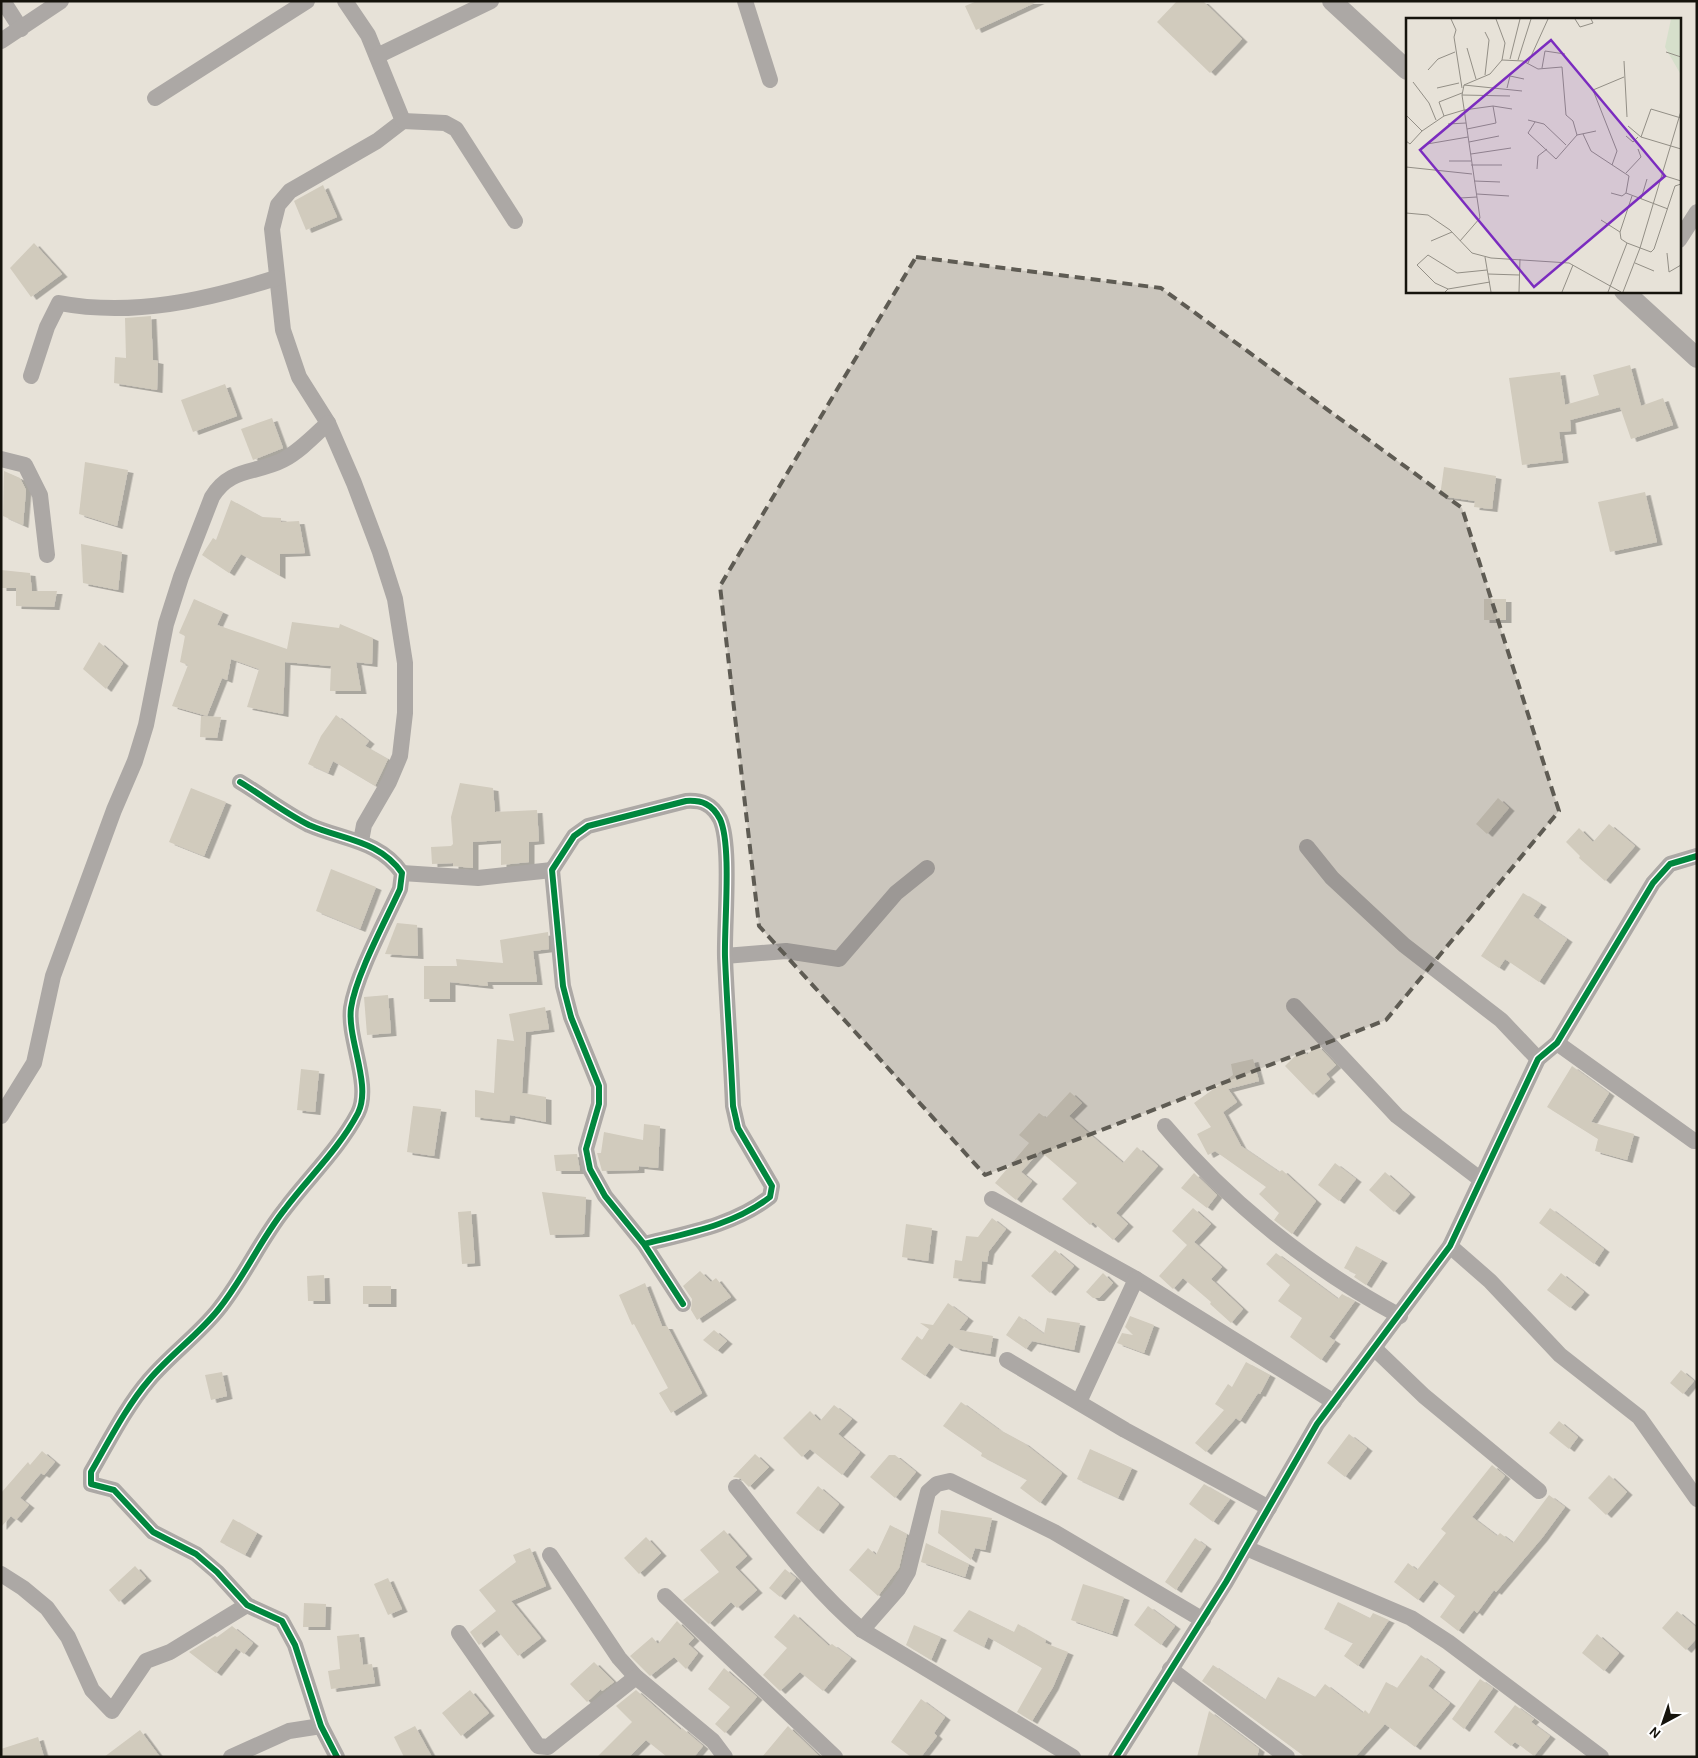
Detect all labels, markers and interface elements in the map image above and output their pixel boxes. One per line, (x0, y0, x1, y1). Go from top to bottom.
inset map (1406, 18, 1680, 292)
north arrow (1638, 1698, 1688, 1748)
text: N (1646, 1723, 1664, 1742)

